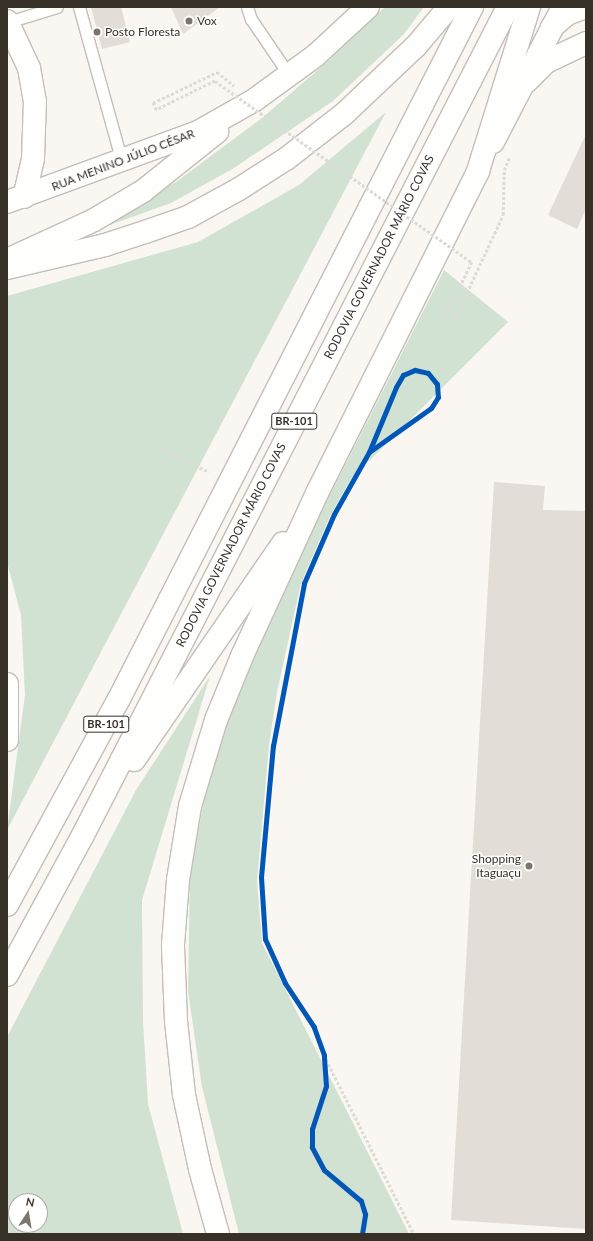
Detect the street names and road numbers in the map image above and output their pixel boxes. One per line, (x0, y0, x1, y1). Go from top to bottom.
street label: RUA MENINO JÚLIO CÉSAR (49, 126, 197, 194)
street label: RODOVIA GOVERNADOR MÁRIO COVAS (321, 152, 437, 362)
road number: BR-101 (271, 412, 317, 430)
street label: RODOVIA GOVERNADOR MÁRIO COVAS (173, 440, 289, 650)
road number: BR-101 (83, 715, 129, 733)

